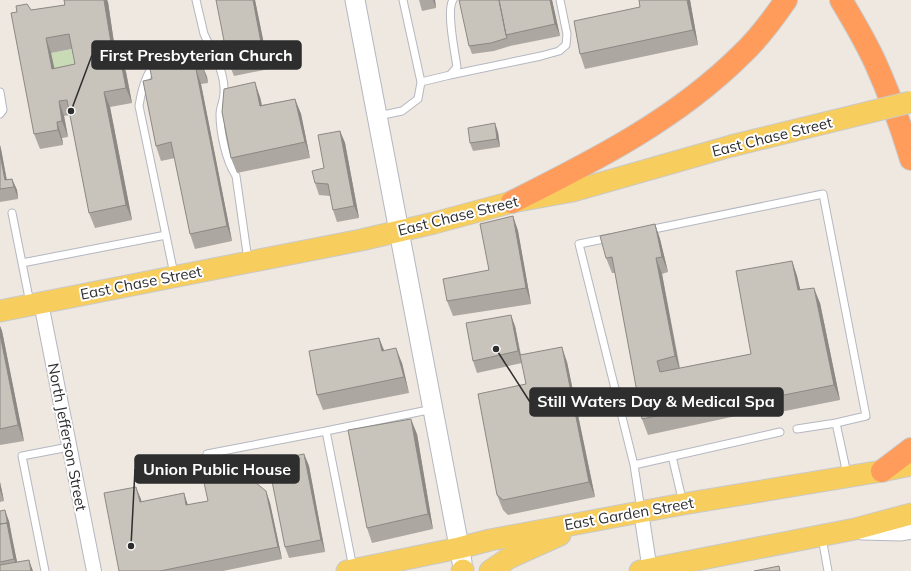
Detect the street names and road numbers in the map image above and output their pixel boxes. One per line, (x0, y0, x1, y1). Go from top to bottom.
street label: East Chase Street (710, 112, 834, 161)
street label: East Chase Street (396, 191, 520, 240)
street label: East Chase Street (79, 261, 203, 304)
street label: North Jefferson Street (44, 361, 91, 512)
street label: East Garden Street (563, 493, 695, 534)

